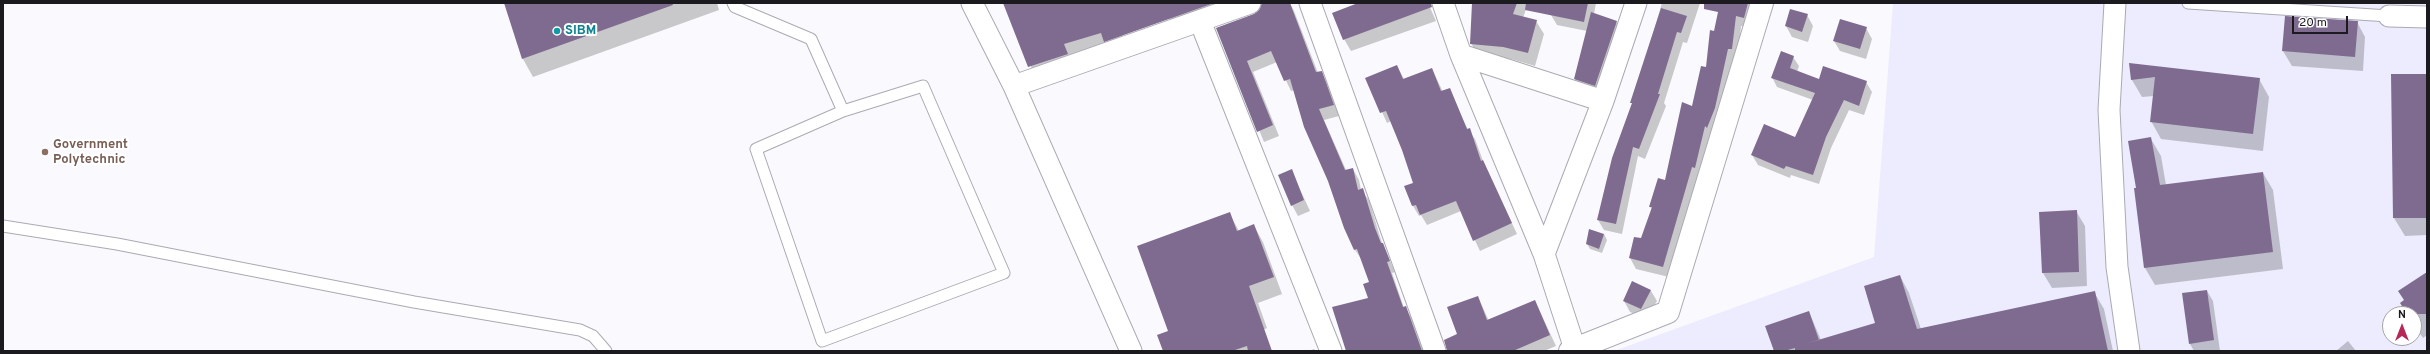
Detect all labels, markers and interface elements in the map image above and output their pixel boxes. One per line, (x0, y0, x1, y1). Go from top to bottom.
scale bar (2294, 8, 2350, 34)
text: 20 m (2299, 15, 2327, 31)
place label: SIBM (565, 23, 596, 39)
marker: SIBM (552, 26, 562, 36)
place label: Government Polytechnic (53, 137, 128, 168)
marker: Government Polytechnic (40, 147, 50, 157)
north arrow (2382, 306, 2422, 346)
text: N (2398, 308, 2406, 322)

